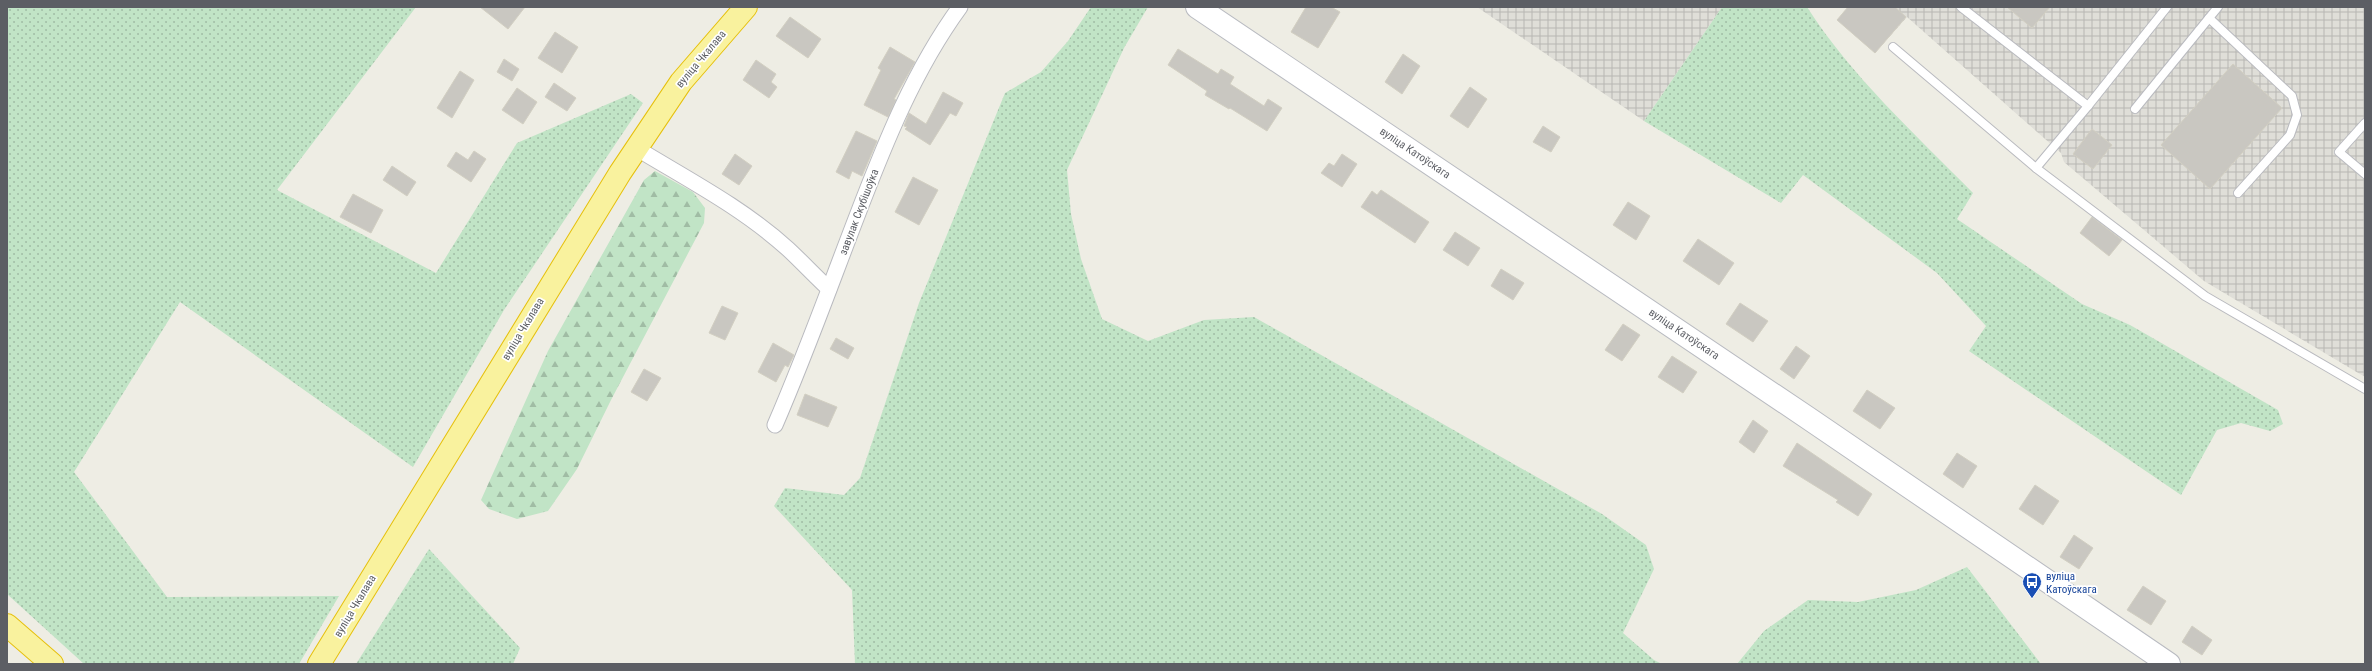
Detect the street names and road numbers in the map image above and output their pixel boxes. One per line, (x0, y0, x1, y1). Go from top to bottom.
street label: вуліца Чкалава (673, 28, 729, 90)
street label: вуліца Катоўскага (1377, 125, 1453, 181)
street label: завулак Скубішоўка (837, 167, 881, 257)
street label: вуліца Чкалава (499, 295, 547, 363)
street label: вуліца Катоўскага (1646, 306, 1722, 362)
street label: вуліца Чкалава (331, 572, 379, 640)

